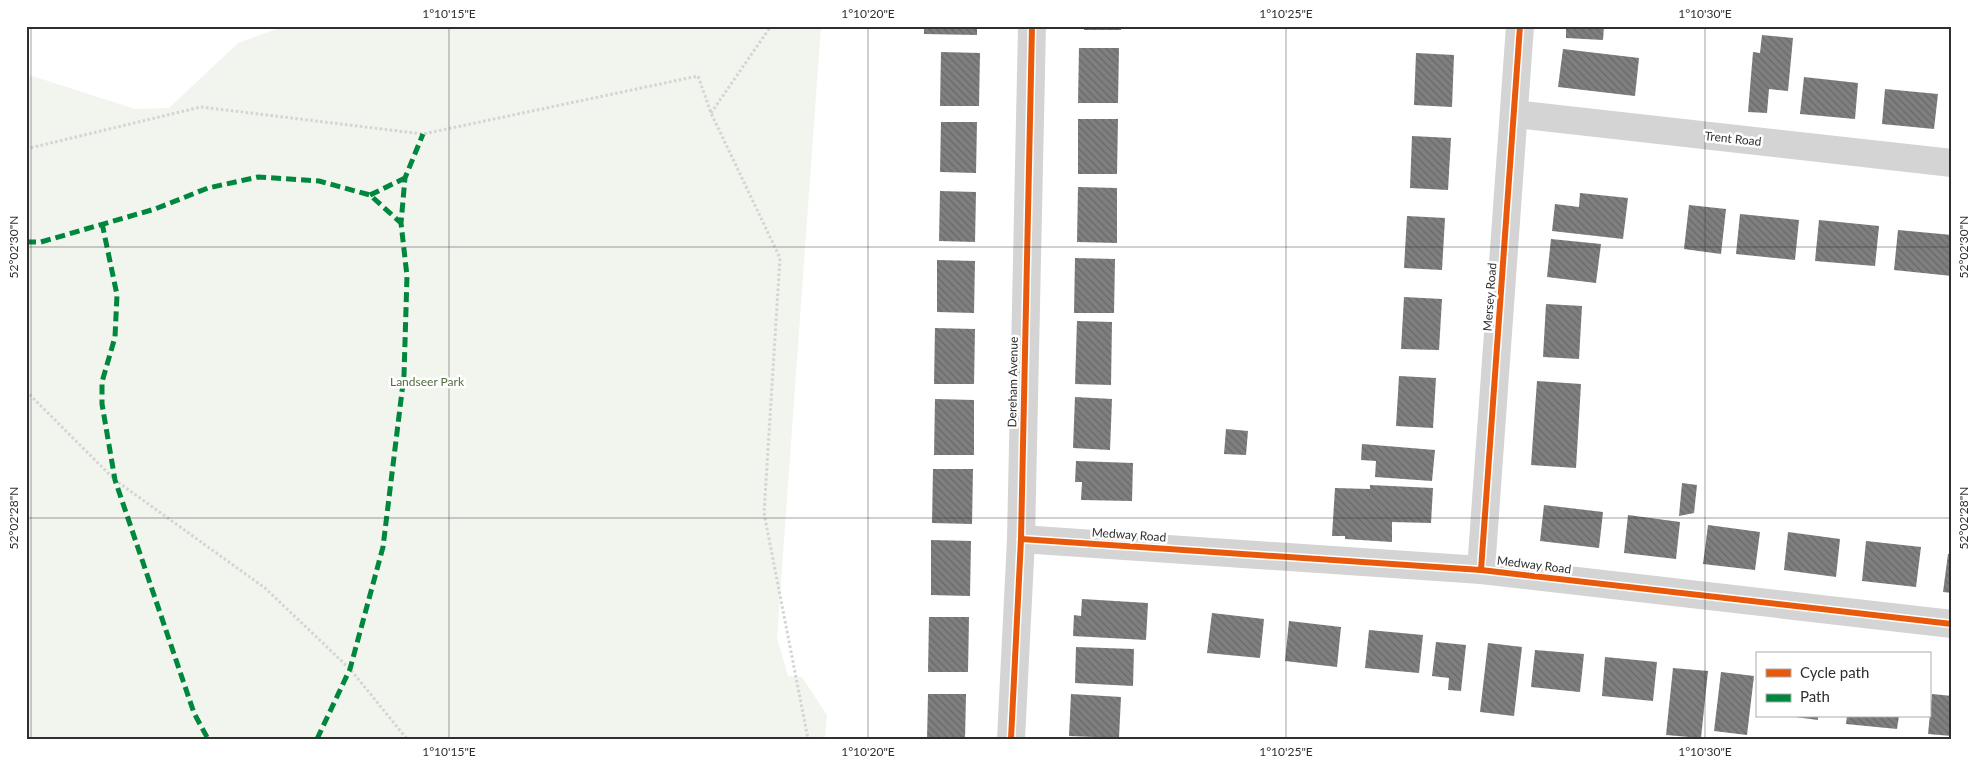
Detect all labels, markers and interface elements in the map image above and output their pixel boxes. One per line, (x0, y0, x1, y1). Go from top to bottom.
text: 1°10'15"E (422, 6, 476, 21)
text: 1°10'20"E (841, 6, 895, 21)
text: 1°10'25"E (1259, 6, 1313, 21)
text: 1°10'30"E (1678, 6, 1732, 21)
street label: Trent Road (1704, 128, 1762, 149)
text: 52°02'30"N (6, 216, 21, 278)
text: 52°02'30"N (1956, 216, 1971, 278)
street label: Mersey Road (1480, 262, 1499, 332)
street label: Dereham Avenue (1004, 336, 1021, 427)
park label: Landseer Park (390, 374, 465, 389)
text: 52°02'28"N (6, 487, 21, 549)
text: 52°02'28"N (1956, 487, 1971, 549)
street label: Medway Road (1091, 524, 1167, 545)
street label: Medway Road (1496, 553, 1572, 577)
legend (1756, 652, 1930, 718)
text: Cycle path (1800, 663, 1869, 681)
text: Path (1800, 687, 1830, 705)
text: 1°10'15"E (422, 744, 476, 759)
text: 1°10'20"E (841, 744, 895, 759)
text: 1°10'25"E (1259, 744, 1313, 759)
text: 1°10'30"E (1678, 744, 1732, 759)

